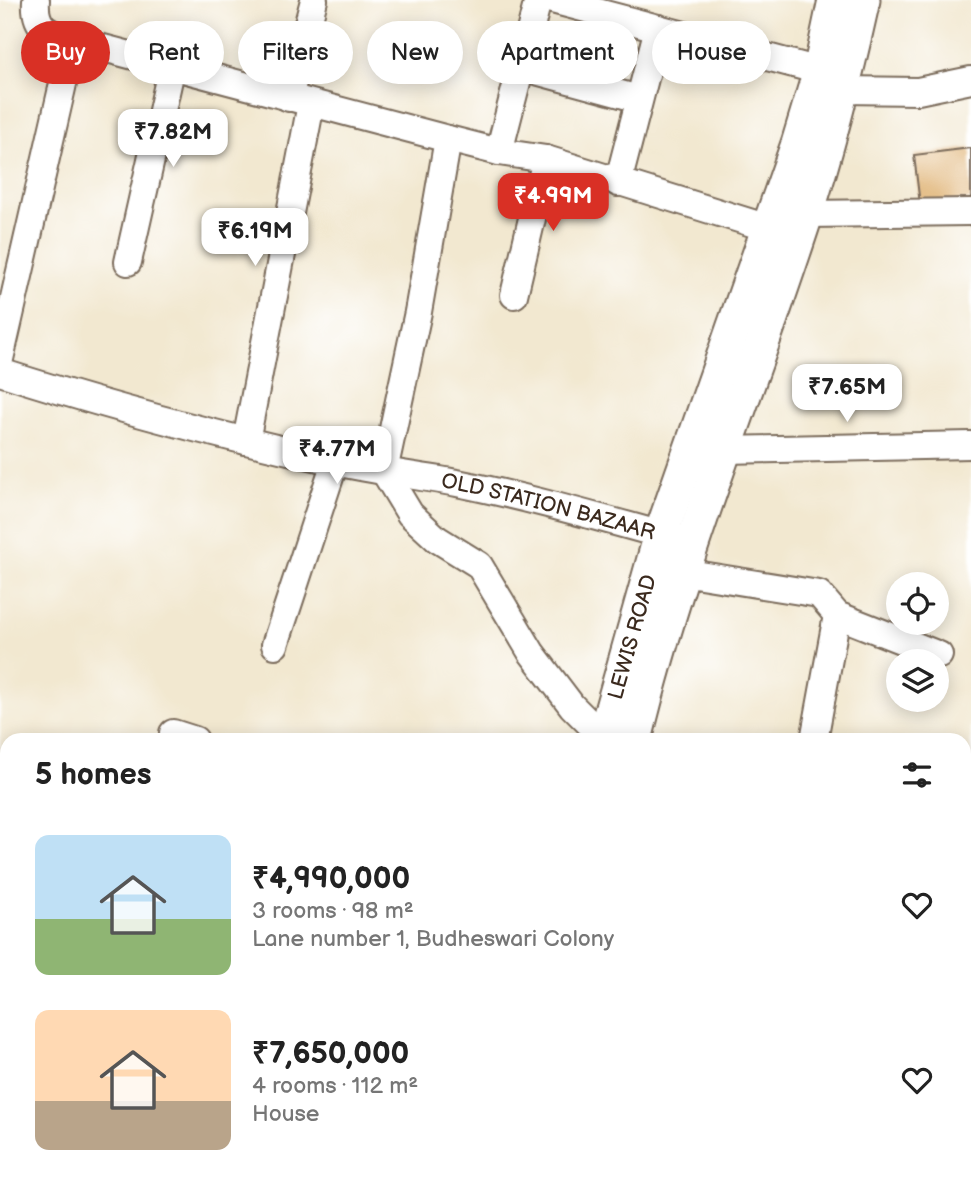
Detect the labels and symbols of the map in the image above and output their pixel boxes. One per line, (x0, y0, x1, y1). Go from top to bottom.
pin: ₹7.82M (116, 110, 230, 169)
pin: ₹4.99M (496, 174, 610, 233)
pin: ₹6.19M (198, 208, 312, 268)
pin: ₹7.65M (790, 364, 904, 424)
pin: ₹4.77M (280, 426, 394, 486)
street label: OLD STATION BAZAAR (439, 468, 658, 545)
street label: LEWIS ROAD (603, 572, 662, 702)

